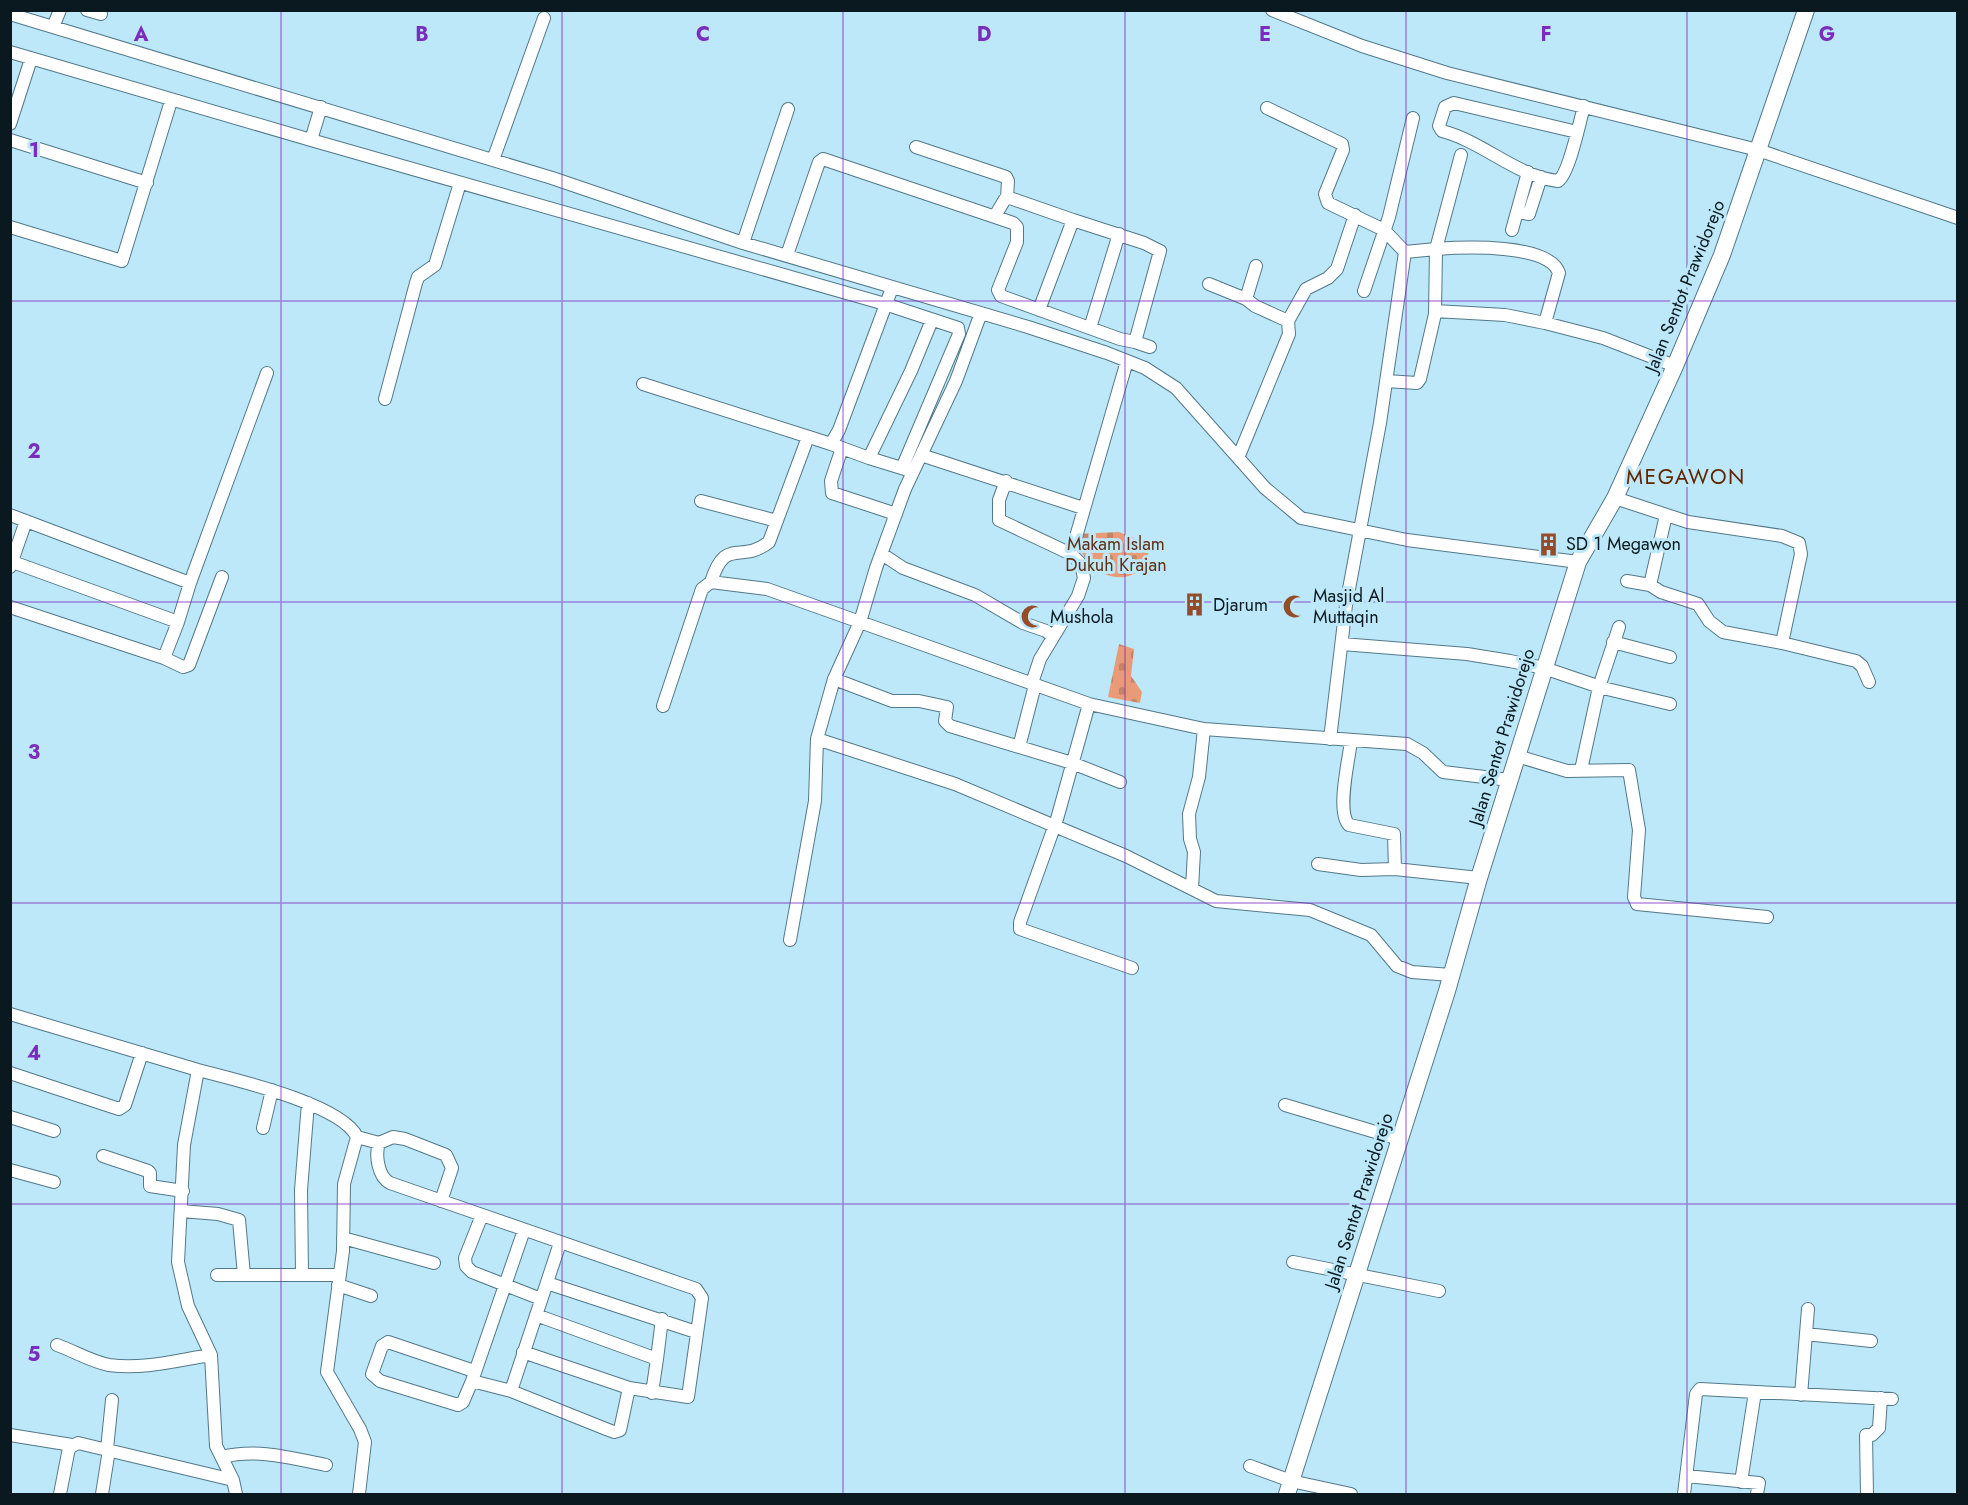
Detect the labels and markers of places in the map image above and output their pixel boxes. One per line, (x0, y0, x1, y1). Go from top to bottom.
building icon: SD 1 Megawon (1535, 531, 1561, 557)
place label: SD 1 Megawon (1566, 531, 1681, 557)
place label: Masjid Al Muttaqin (1313, 583, 1384, 630)
building icon: Djarum (1182, 592, 1208, 618)
place label: Djarum (1213, 592, 1268, 618)
mosque icon: Masjid Al Muttaqin (1282, 593, 1308, 619)
mosque icon: Mushola (1019, 604, 1045, 630)
place label: Mushola (1050, 604, 1113, 630)

